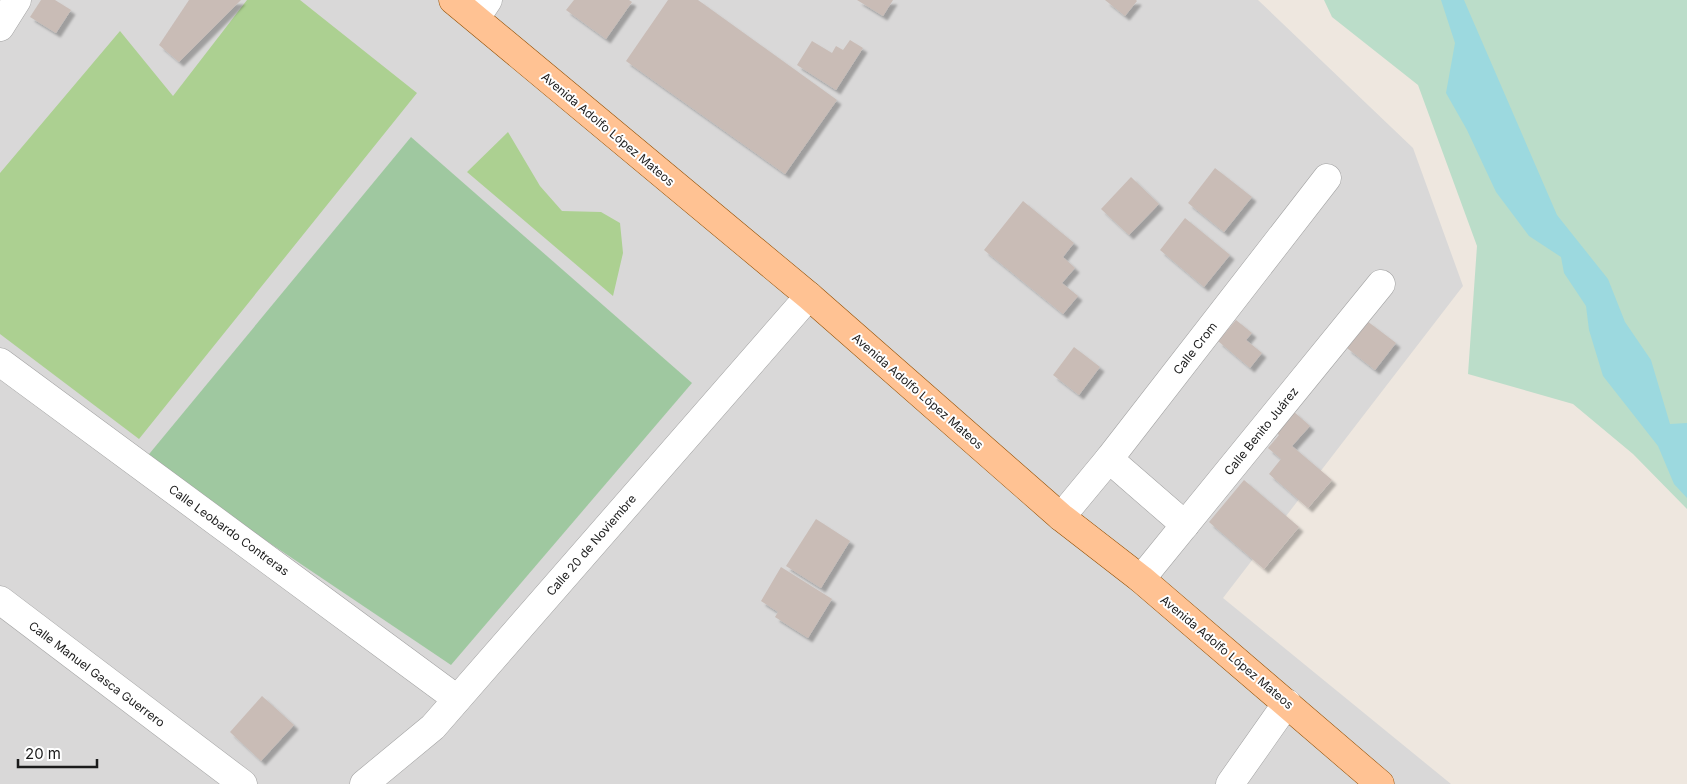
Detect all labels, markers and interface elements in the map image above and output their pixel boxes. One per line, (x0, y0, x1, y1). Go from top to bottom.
street label: Avenida Adolfo López Mateos (538, 69, 678, 189)
street label: Calle Crom (1170, 319, 1220, 377)
street label: Avenida Adolfo López Mateos (849, 330, 987, 452)
street label: Calle Benito Juárez (1221, 384, 1301, 478)
street label: Calle Leobardo Contreras (166, 481, 292, 579)
street label: Calle 20 de Noviembre (543, 491, 639, 599)
street label: Avenida Adolfo López Mateos (1157, 592, 1297, 712)
street label: Calle Manuel Gasca Guerrero (26, 618, 168, 730)
scale bar (18, 736, 96, 768)
text: 20 m (25, 744, 61, 763)

